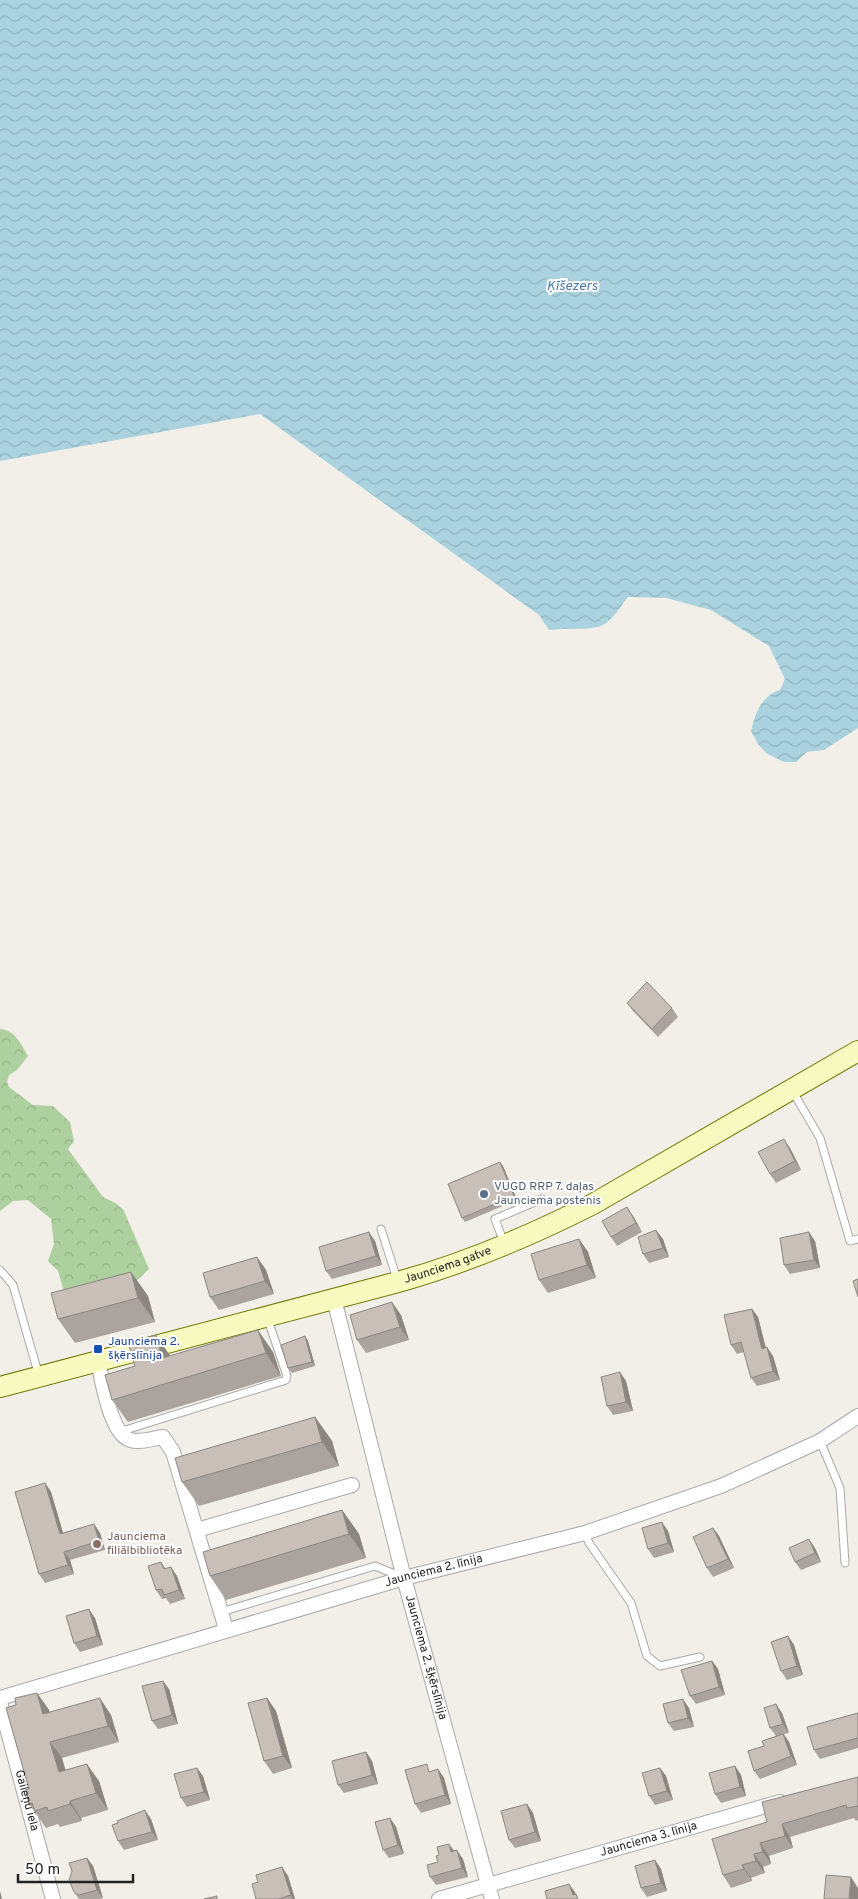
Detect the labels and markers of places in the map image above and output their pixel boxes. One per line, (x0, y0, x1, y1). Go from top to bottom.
place label: VUGD RRP 7. daļas Jaunciema postenis (494, 1179, 601, 1209)
marker: VUGD RRP 7. daļas Jaunciema postenis (478, 1188, 490, 1200)
place label: Jaunciema 2. šķērslīnija (108, 1334, 180, 1364)
marker: Jaunciema 2. šķērslīnija (92, 1343, 104, 1355)
place label: Jaunciema filiālbibliotēka (107, 1529, 182, 1559)
marker: Jaunciema filiālbibliotēka (91, 1538, 103, 1550)

